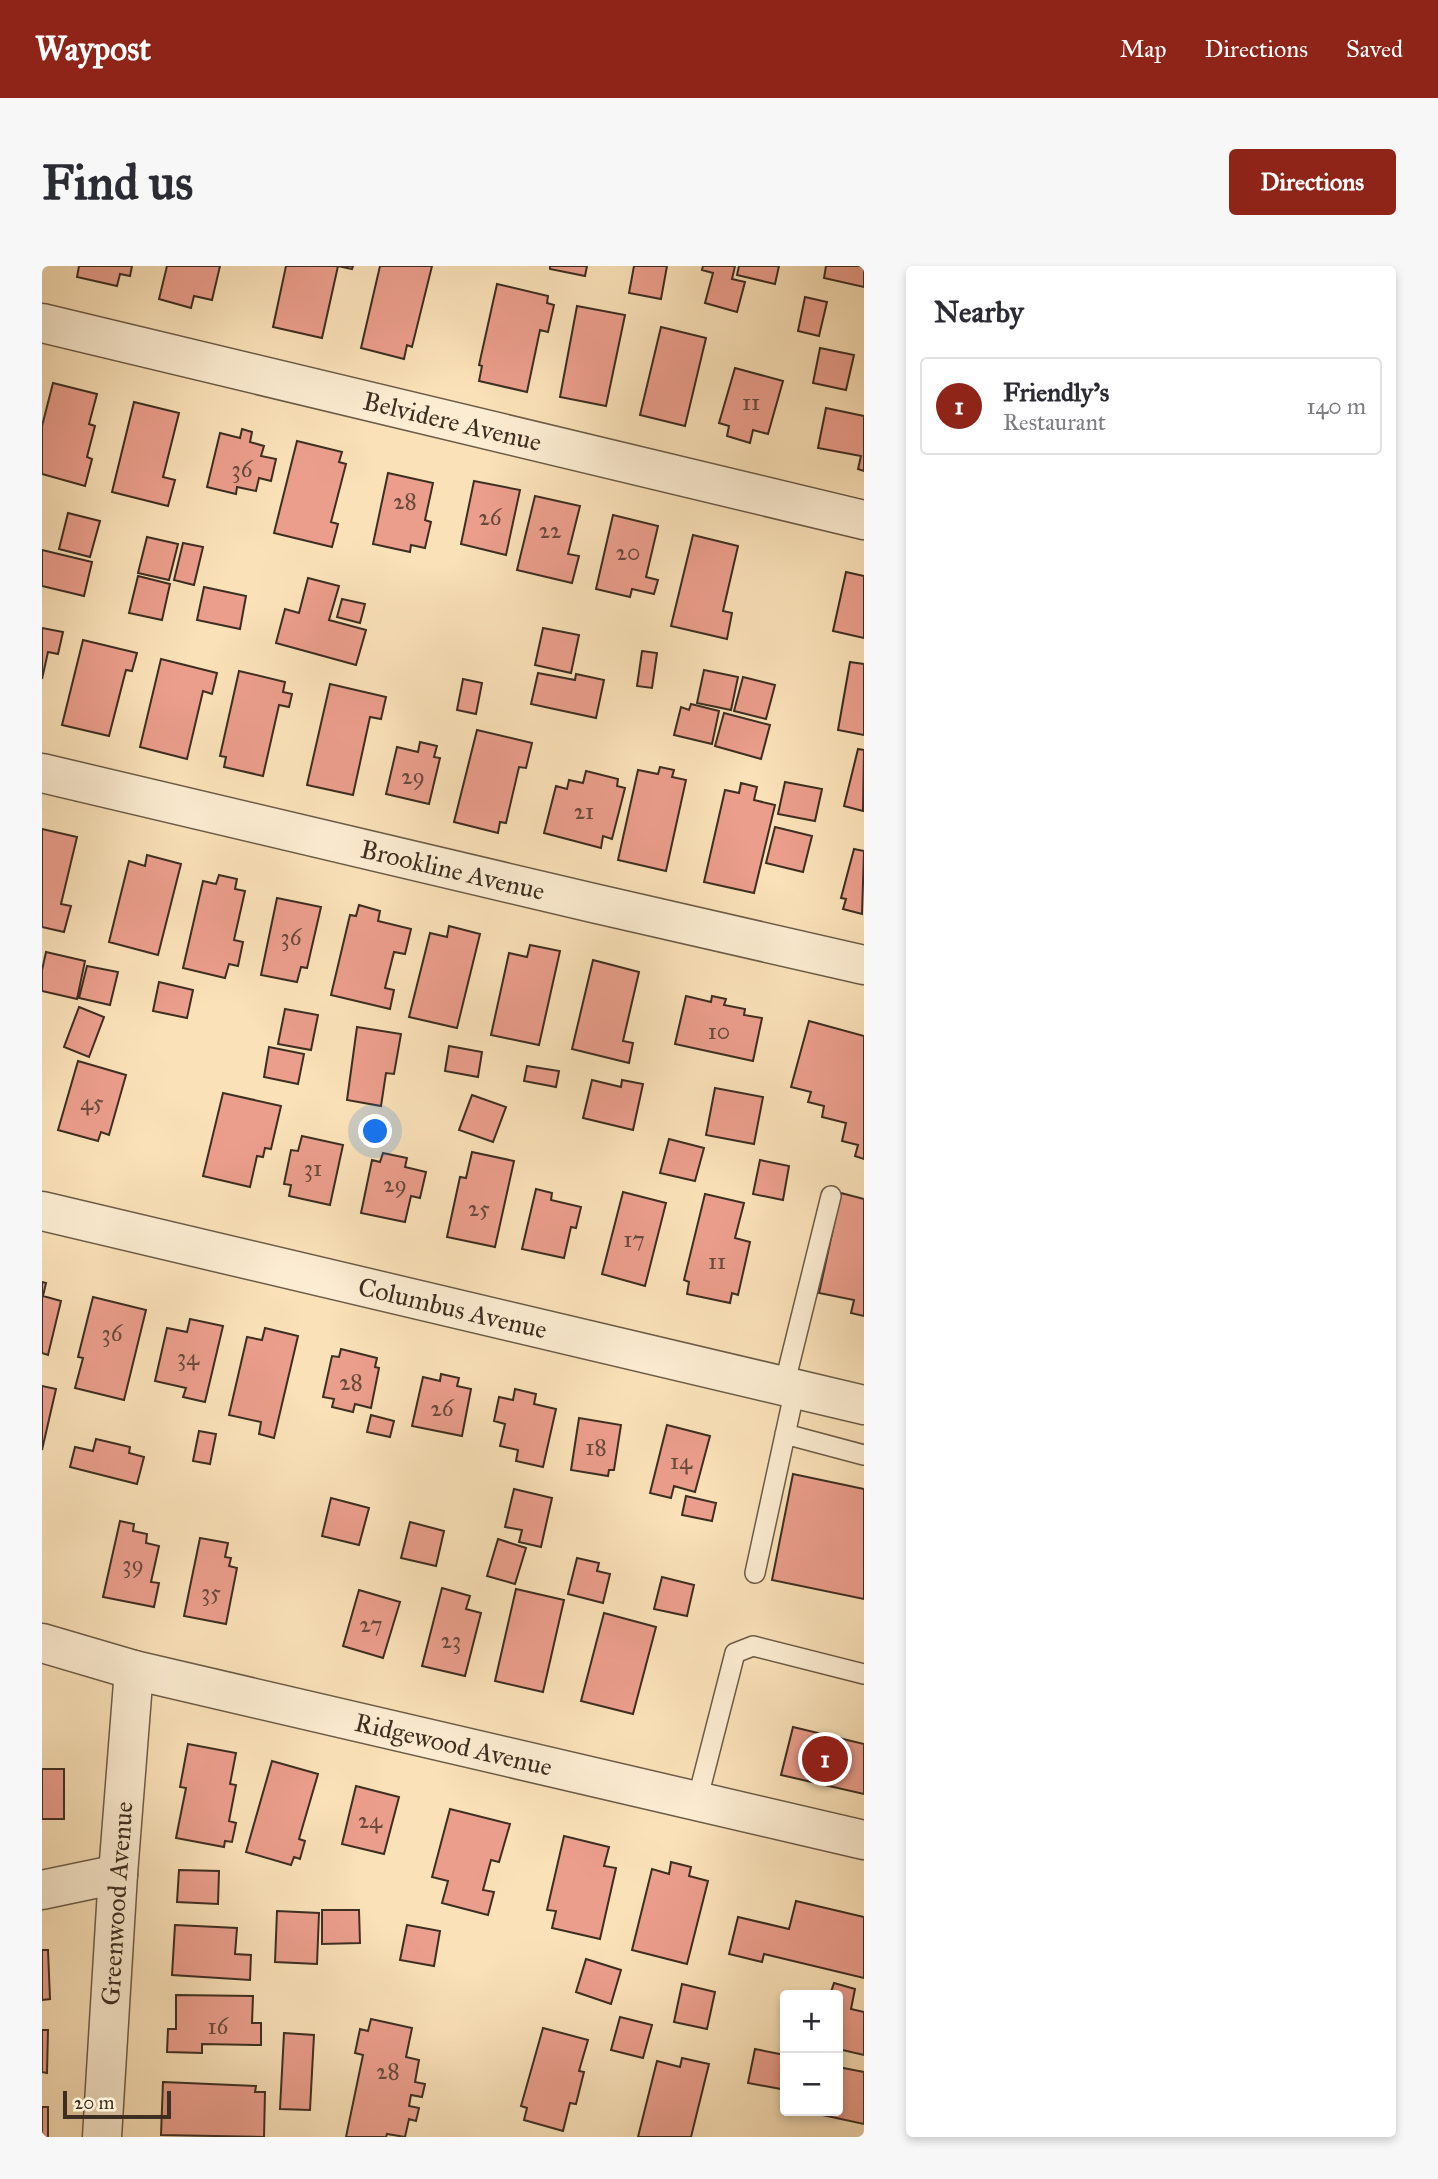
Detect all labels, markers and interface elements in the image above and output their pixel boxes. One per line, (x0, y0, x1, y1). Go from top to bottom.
text: Waypost (35, 29, 151, 69)
text: Map (1120, 34, 1167, 64)
text: Directions (1205, 34, 1308, 64)
text: Saved (1346, 34, 1403, 64)
button: Directions (1229, 149, 1396, 215)
text: Find us (42, 153, 193, 212)
text: Nearby (934, 294, 1024, 330)
text: Friendly's (1003, 376, 1109, 408)
street label: Belvidere Avenue (360, 385, 545, 458)
house number: 11 (742, 388, 760, 416)
text: 1 (954, 392, 964, 420)
text: 140 m (1306, 392, 1366, 420)
text: Restaurant (1003, 408, 1106, 436)
house number: 36 (232, 455, 254, 483)
house number: 28 (393, 487, 417, 515)
house number: 26 (478, 503, 503, 531)
house number: 22 (539, 516, 562, 544)
house number: 20 (616, 538, 640, 566)
house number: 29 (401, 762, 425, 790)
house number: 21 (574, 797, 594, 825)
street label: Brookline Avenue (358, 833, 548, 907)
house number: 36 (281, 923, 303, 951)
house number: 10 (708, 1017, 730, 1045)
house number: 45 (80, 1088, 104, 1116)
your location (358, 1114, 392, 1148)
house number: 31 (304, 1154, 322, 1182)
house number: 29 (383, 1170, 407, 1198)
house number: 25 (468, 1194, 490, 1222)
house number: 17 (623, 1225, 645, 1253)
house number: 11 (708, 1247, 726, 1275)
street label: Columbus Avenue (355, 1270, 550, 1346)
house number: 36 (102, 1319, 124, 1347)
house number: 34 (177, 1343, 200, 1371)
house number: 28 (339, 1368, 363, 1396)
house number: 26 (430, 1394, 455, 1422)
house number: 18 (585, 1433, 607, 1461)
house number: 14 (670, 1447, 693, 1475)
house number: 39 (122, 1550, 144, 1578)
house number: 35 (201, 1578, 221, 1606)
house number: 27 (360, 1610, 383, 1638)
house number: 23 (441, 1626, 461, 1654)
street label: Ridgewood Avenue (352, 1706, 556, 1783)
pin: 1 (802, 1733, 848, 1785)
street label: Greenwood Avenue (94, 1800, 140, 2006)
house number: 24 (358, 1806, 383, 1834)
map controls (780, 1990, 843, 2116)
button: + (780, 1990, 843, 2053)
house number: 16 (208, 2012, 230, 2040)
button: − (780, 2053, 843, 2116)
house number: 28 (376, 2057, 400, 2085)
scale bar (63, 2088, 172, 2120)
text: 20 m (74, 2091, 115, 2114)

